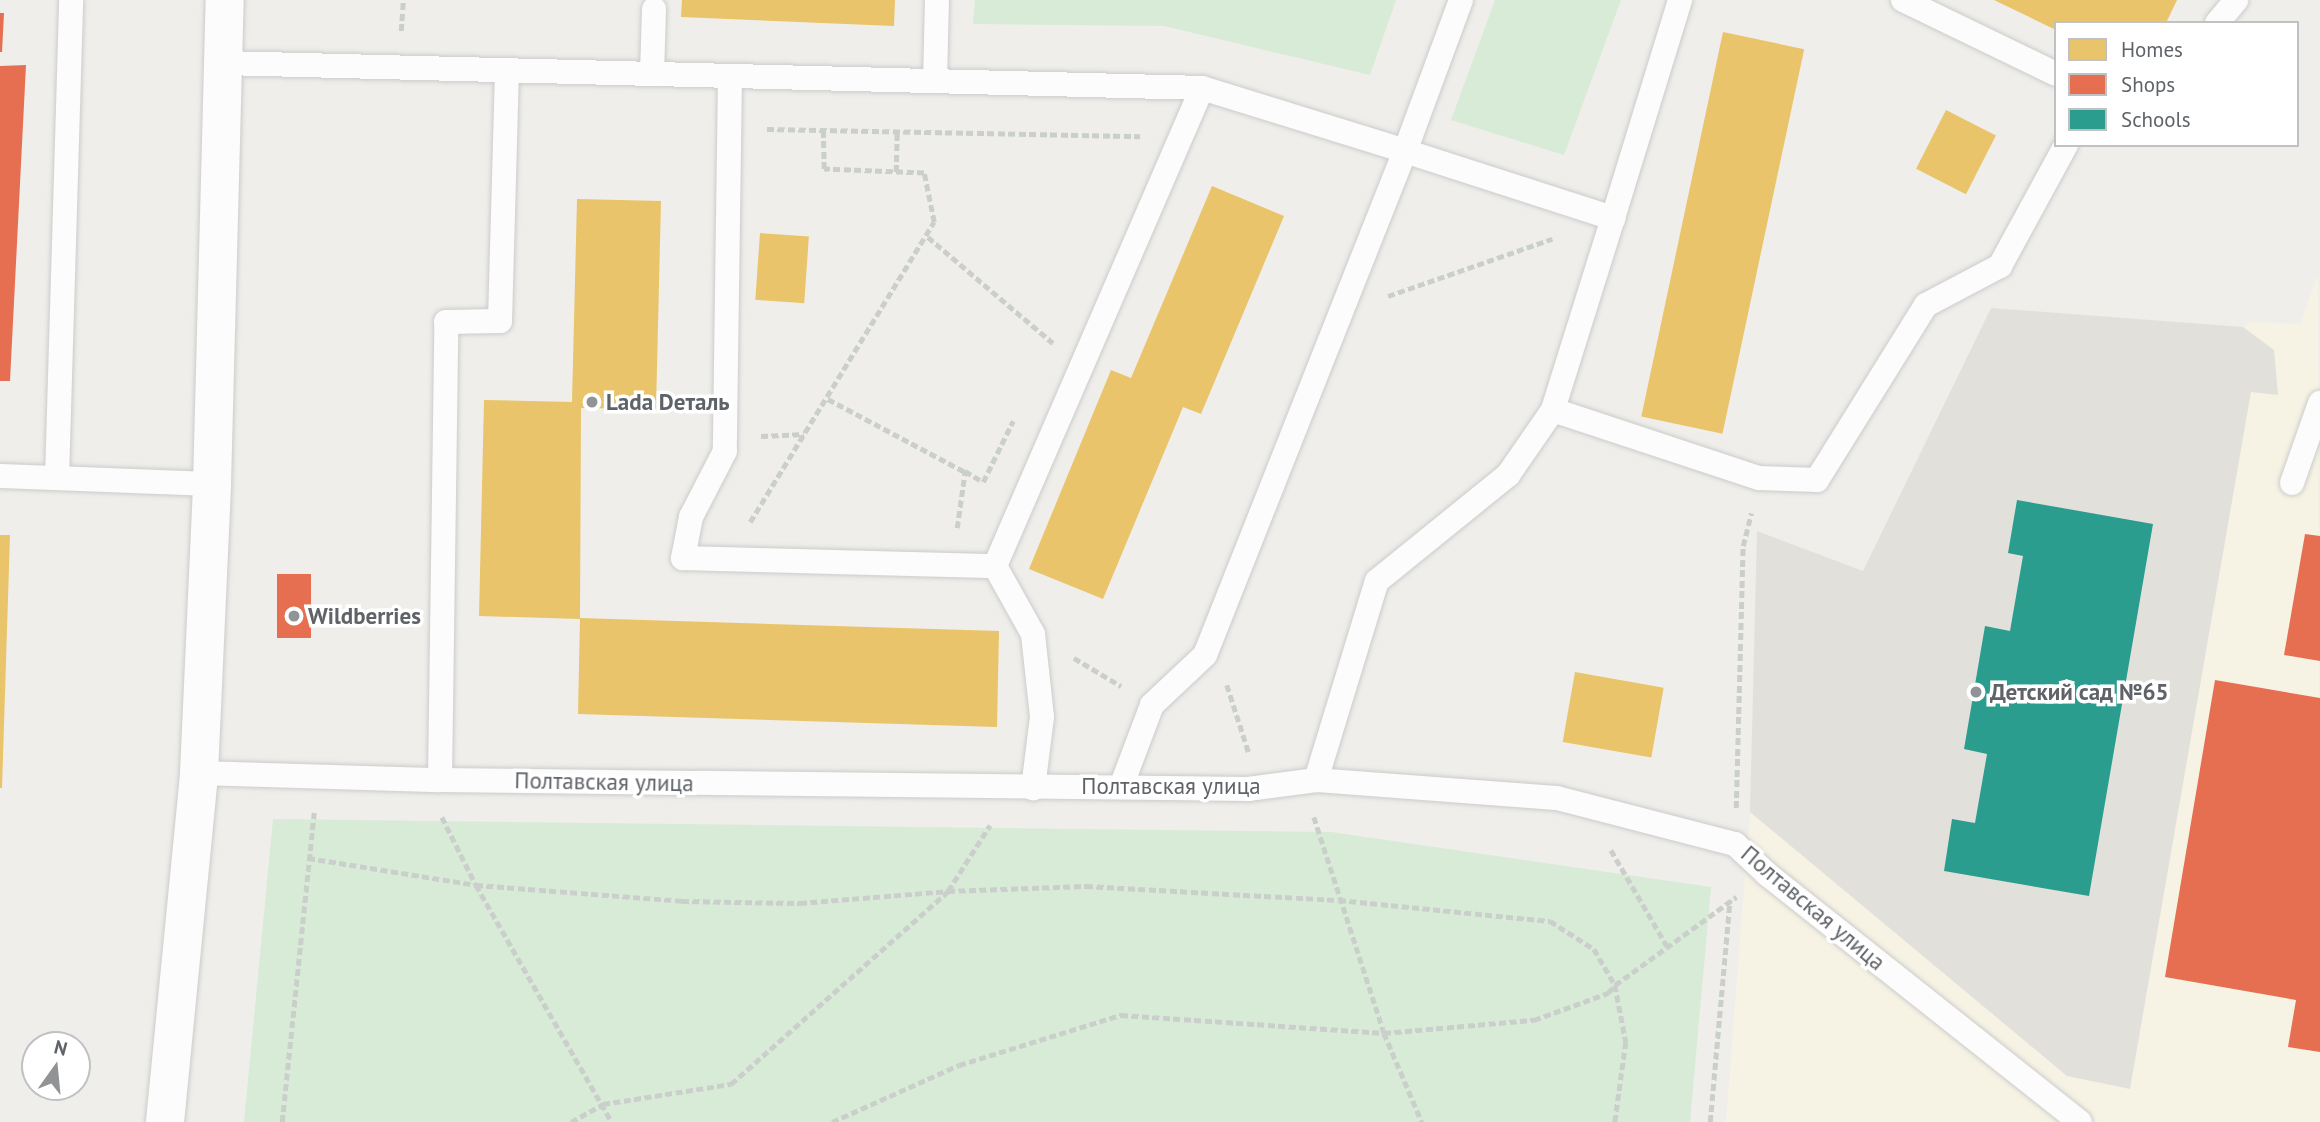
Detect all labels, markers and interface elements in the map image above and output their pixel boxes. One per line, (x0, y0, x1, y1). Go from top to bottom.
legend (2054, 21, 2299, 147)
text: Homes (2121, 36, 2183, 63)
text: Shops (2121, 71, 2175, 98)
text: Schools (2121, 106, 2191, 133)
place label: Lada Dеталь (606, 388, 730, 416)
marker: Lada Dеталь (584, 394, 600, 410)
place label: Wildberries (308, 602, 421, 630)
marker: Wildberries (286, 608, 302, 624)
place label: Детский сад №65 (1990, 678, 2169, 706)
marker: Детский сад №65 (1968, 684, 1984, 700)
street label: Полтавская улица (514, 767, 694, 797)
street label: Полтавская улица (1081, 772, 1261, 800)
street label: Полтавская улица (1735, 840, 1891, 976)
north arrow (21, 1031, 91, 1101)
text: N (52, 1034, 70, 1061)

